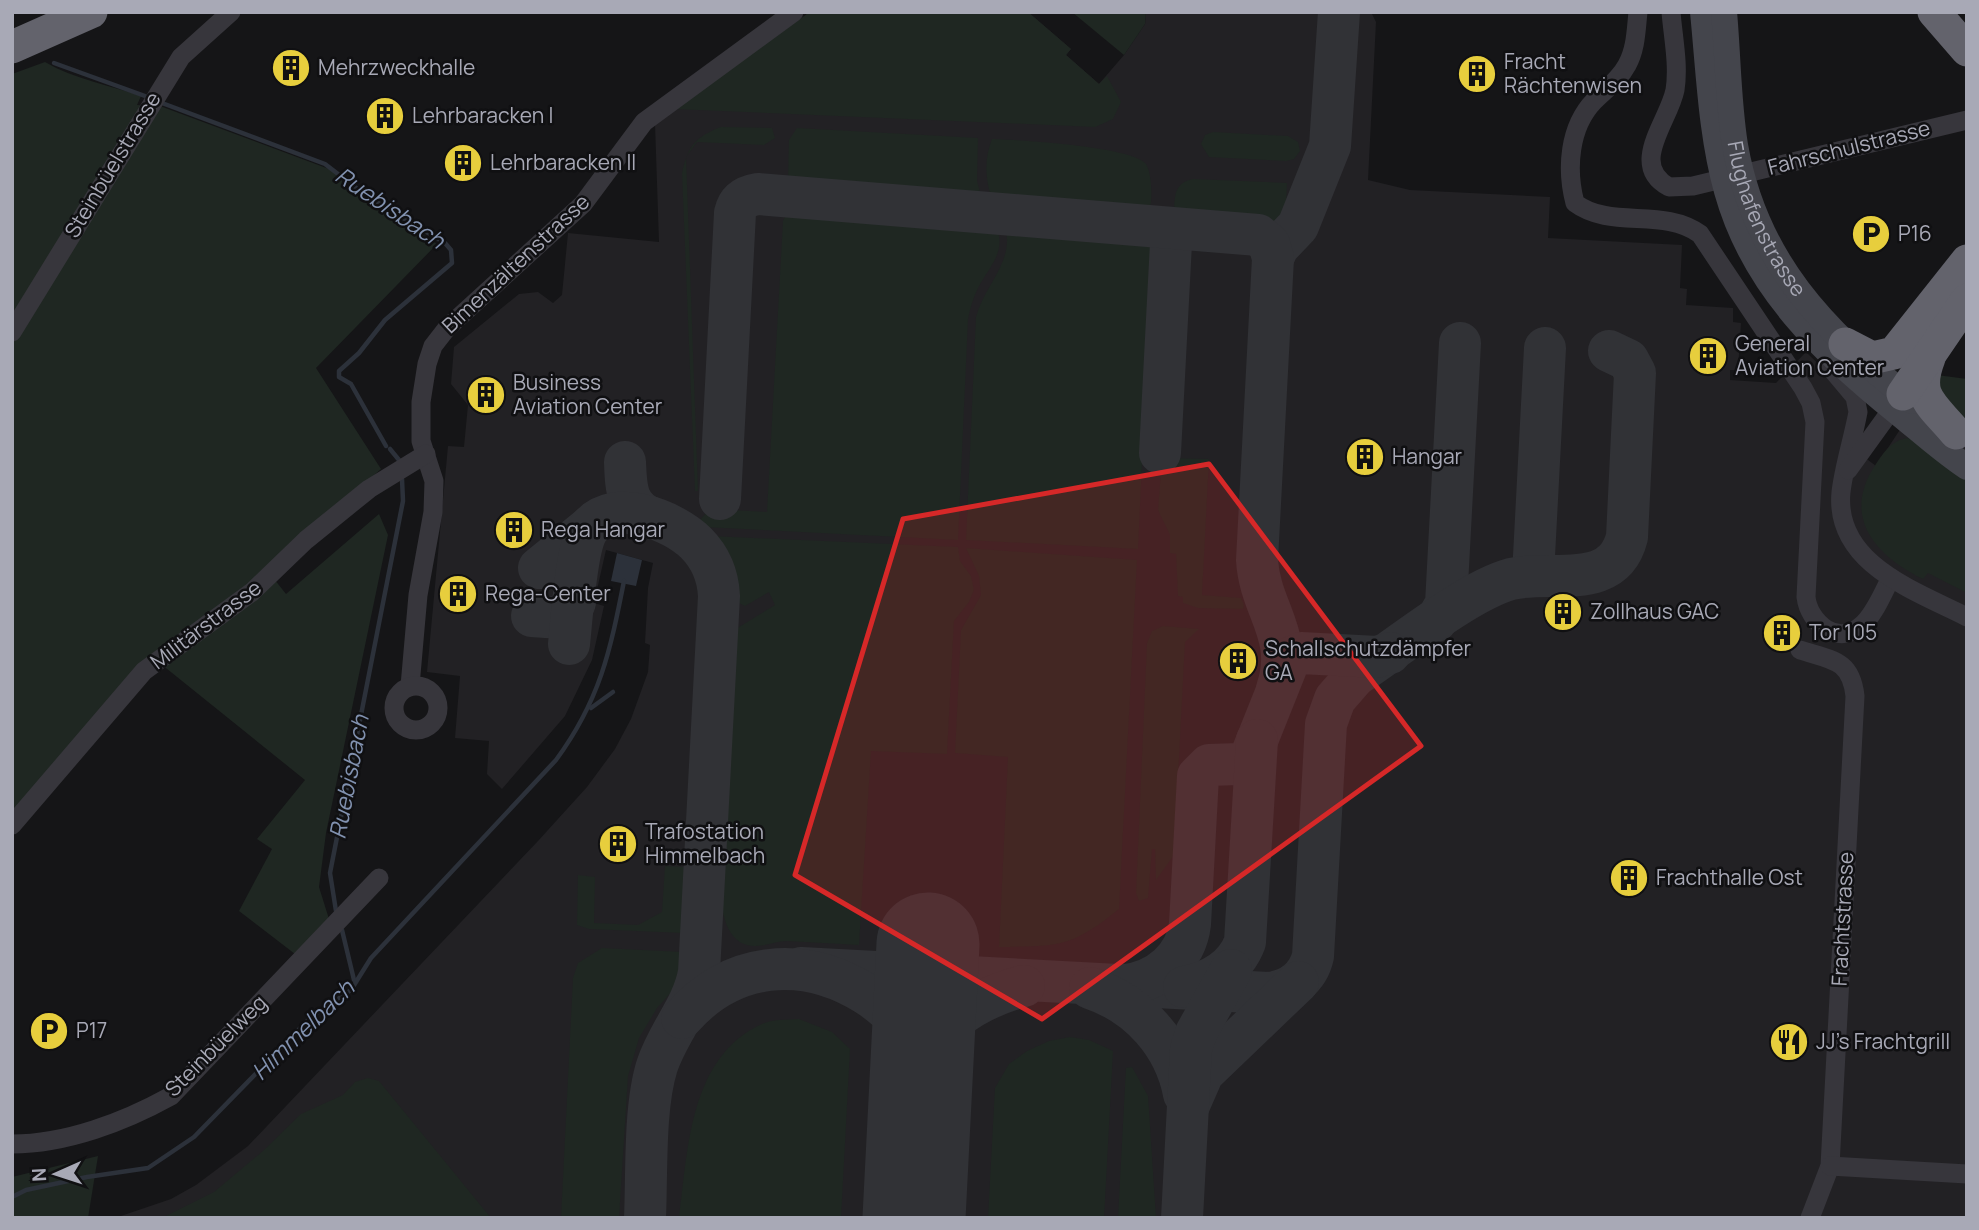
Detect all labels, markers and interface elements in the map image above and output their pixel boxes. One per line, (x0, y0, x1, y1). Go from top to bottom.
building icon: Mehrzweckhalle (270, 47, 312, 89)
place label: Fracht Rächtenwisen (1504, 47, 1642, 99)
place label: Mehrzweckhalle (318, 53, 475, 81)
building icon: Fracht Rächtenwisen (1456, 53, 1498, 95)
street label: Steinbüelstrasse (58, 86, 167, 243)
building icon: Lehrbaracken I (364, 95, 406, 137)
place label: Lehrbaracken I (412, 101, 553, 129)
street label: Fahrschulstrasse (1765, 113, 1933, 181)
street label: Flughafenstrasse (1722, 139, 1813, 302)
building icon: Lehrbaracken II (442, 142, 484, 184)
place label: Lehrbaracken II (490, 148, 636, 176)
water label: Ruebisbach (330, 159, 453, 256)
street label: Bimenzältenstrasse (436, 188, 595, 339)
parking icon: P16 (1850, 213, 1892, 255)
place label: P16 (1898, 219, 1932, 247)
place label: General Aviation Center (1735, 329, 1885, 381)
building icon: General Aviation Center (1687, 335, 1729, 377)
place label: Business Aviation Center (513, 368, 663, 420)
building icon: Business Aviation Center (465, 374, 507, 416)
building icon: Hangar (1344, 436, 1386, 478)
place label: Hangar (1392, 442, 1463, 470)
building icon: Rega Hangar (493, 509, 535, 551)
place label: Rega Hangar (541, 515, 665, 543)
street label: Militärstrasse (144, 573, 267, 675)
building icon: Rega-Center (437, 573, 479, 615)
place label: Rega-Center (485, 579, 611, 607)
building icon: Zollhaus GAC (1542, 591, 1584, 633)
place label: Zollhaus GAC (1590, 597, 1719, 625)
building icon: Tor 105 (1761, 612, 1803, 654)
place label: Tor 105 (1809, 618, 1877, 646)
place label: Schallschutzdämpfer GA (1265, 634, 1471, 686)
building icon: Schallschutzdämpfer GA (1217, 640, 1259, 682)
water label: Ruebisbach (320, 711, 376, 841)
place label: Trafostation Himmelbach (645, 817, 765, 869)
building icon: Trafostation Himmelbach (597, 823, 639, 865)
street label: Frachtstrasse (1825, 851, 1860, 987)
building icon: Frachthalle Ost (1608, 857, 1650, 899)
place label: Frachthalle Ost (1656, 863, 1803, 891)
water label: Himmelbach (244, 971, 362, 1087)
street label: Steinbüelweg (158, 988, 272, 1102)
parking icon: P17 (28, 1010, 70, 1052)
place label: P17 (76, 1016, 107, 1044)
restaurant icon: JJ's Frachtgrill (1768, 1021, 1810, 1063)
place label: JJ's Frachtgrill (1816, 1027, 1950, 1055)
north arrow (21, 1139, 91, 1209)
text: N (26, 1167, 52, 1182)

